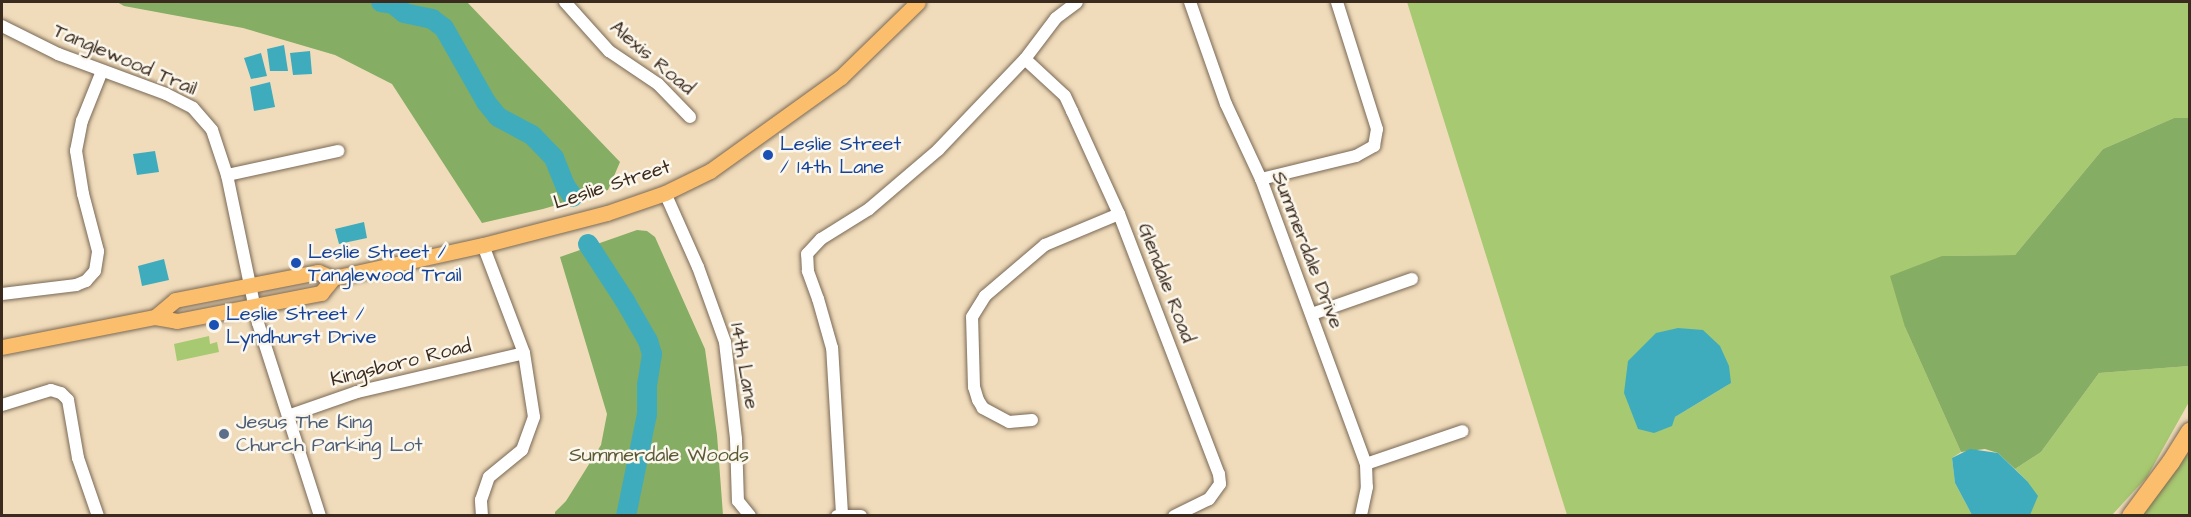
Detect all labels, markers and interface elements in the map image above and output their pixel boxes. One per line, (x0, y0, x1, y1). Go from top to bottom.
street label: Alexis Road (605, 16, 699, 100)
street label: Tanglewood Trail (50, 19, 200, 101)
place label: Leslie Street / 14th Lane (780, 132, 901, 179)
marker: Leslie Street / 14th Lane (761, 148, 775, 162)
street label: Leslie Street (551, 155, 673, 215)
street label: Summerdale Drive (1266, 168, 1348, 332)
street label: Glendale Road (1132, 220, 1200, 346)
place label: Leslie Street / Tanglewood Trail (308, 240, 462, 287)
marker: Leslie Street / Tanglewood Trail (289, 256, 303, 270)
place label: Leslie Street / Lyndhurst Drive (226, 302, 377, 349)
marker: Leslie Street / Lyndhurst Drive (207, 318, 221, 332)
street label: 14th Lane (725, 321, 763, 411)
street label: Kingsboro Road (328, 334, 474, 392)
place label: Jesus The King Church Parking Lot (236, 410, 423, 457)
marker: Jesus The King Church Parking Lot (217, 427, 231, 441)
park label: Summerdale Woods (569, 443, 749, 467)

